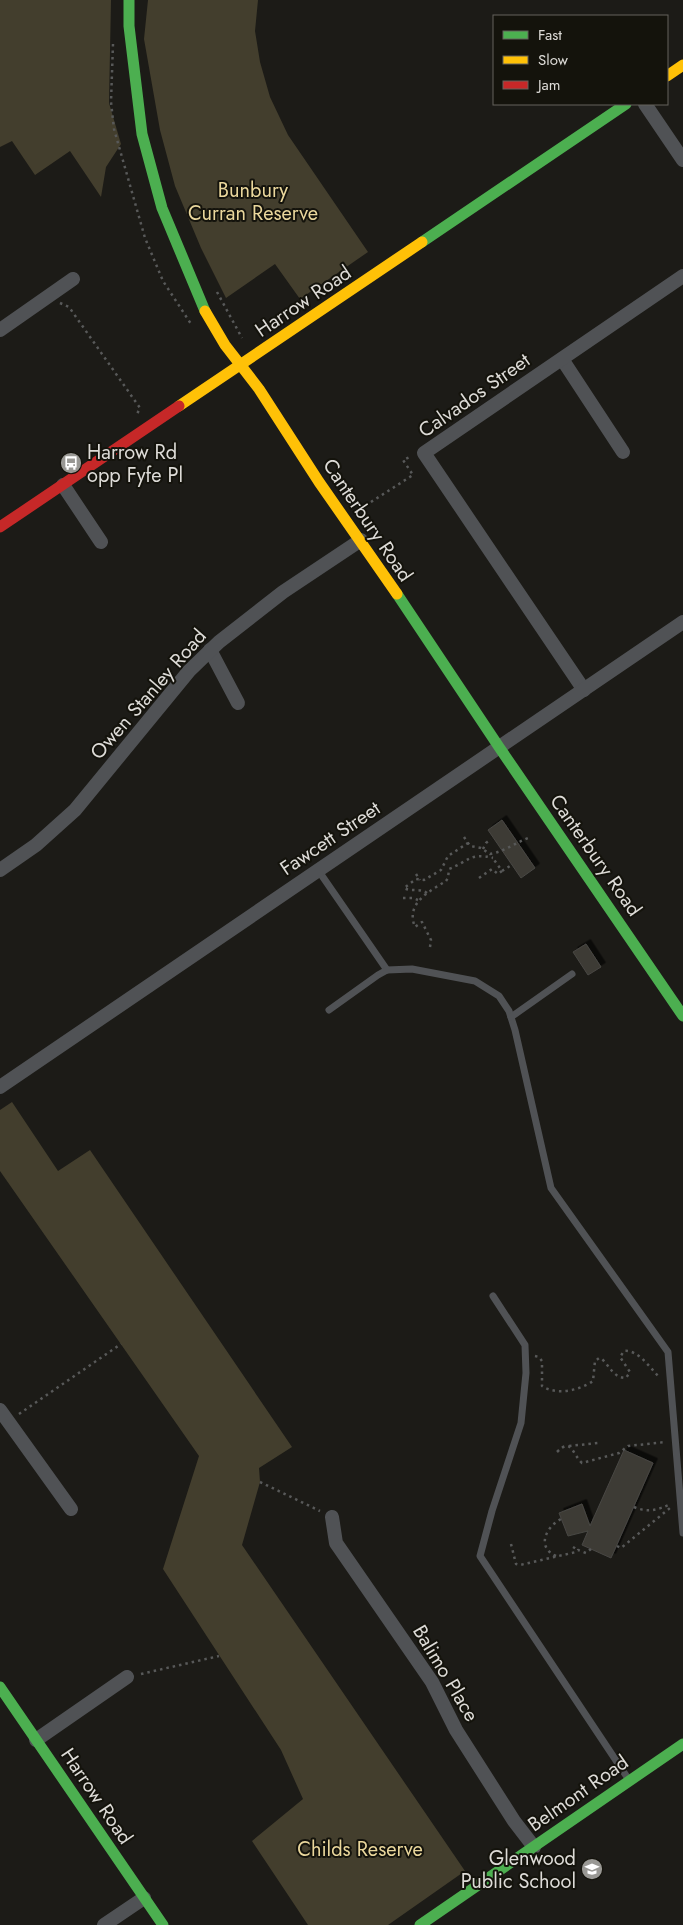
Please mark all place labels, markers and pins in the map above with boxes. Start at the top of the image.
place label: Harrow Rd opp Fyfe Pl [87,438,183,490]
bus stop icon: Harrow Rd opp Fyfe Pl [59,451,83,475]
place label: Glenwood Public School [461,1844,576,1896]
school or university icon: Glenwood Public School [580,1857,604,1881]

